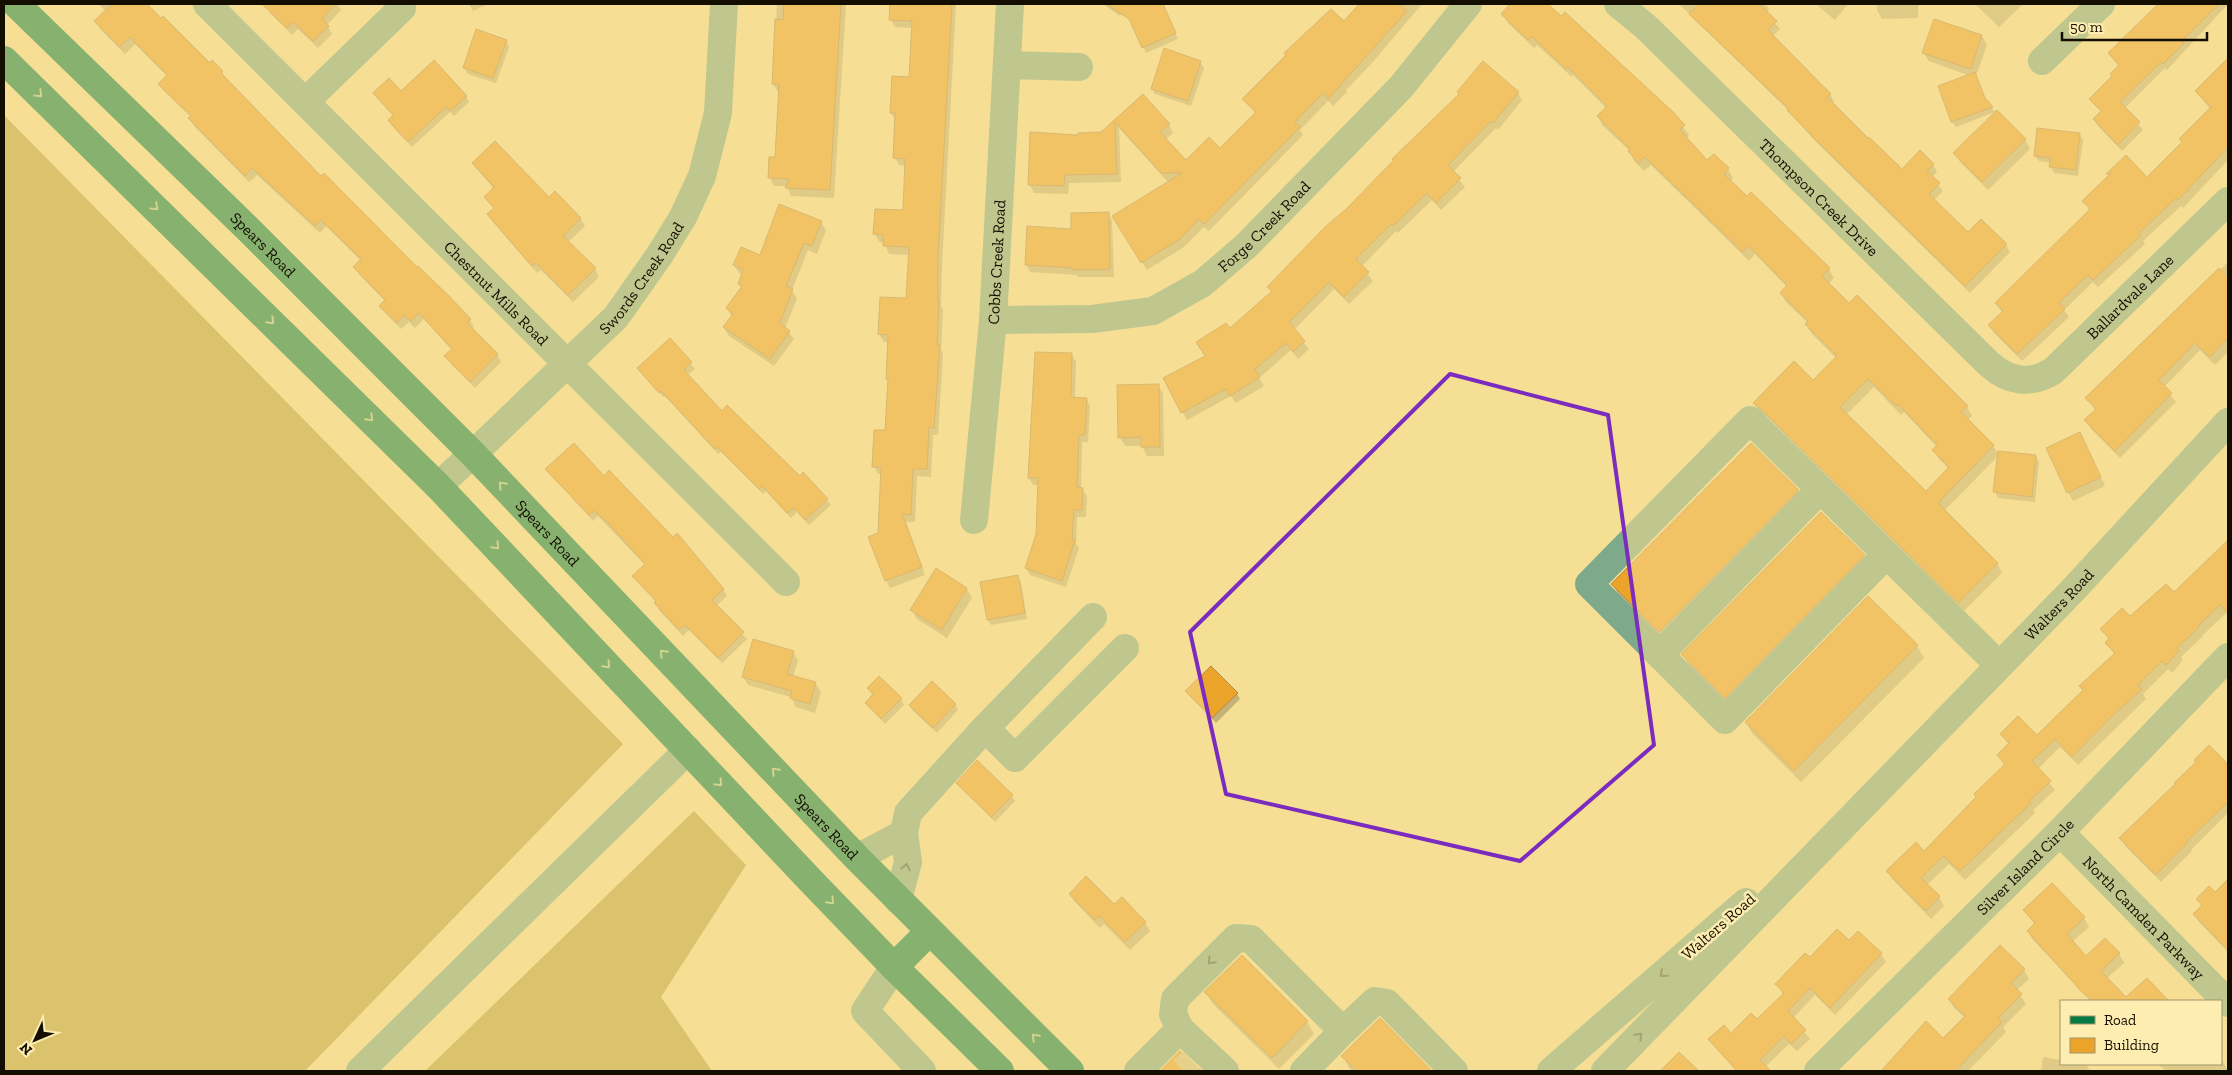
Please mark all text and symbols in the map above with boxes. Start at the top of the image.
scale bar [2062,10,2207,42]
text: 50 m [2070,18,2103,36]
one-way arrow [33,88,42,97]
street label: Thompson Creek Drive [1755,135,1882,260]
street label: Forge Creek Road [1214,177,1314,276]
street label: Cobbs Creek Road [984,199,1009,325]
one-way arrow [149,201,158,210]
street label: Spears Road [226,208,300,281]
street label: Swords Creek Road [595,218,688,338]
street label: Chestnut Mills Road [440,237,552,350]
street label: Ballardvale Lane [2083,250,2177,343]
one-way arrow [266,315,275,324]
one-way arrow [364,412,373,421]
one-way arrow [499,481,508,490]
street label: Spears Road [511,496,584,570]
one-way arrow [490,541,499,550]
street label: Walters Road [2021,565,2098,644]
one-way arrow [660,650,669,659]
one-way arrow [601,659,610,668]
one-way arrow [772,767,781,776]
one-way arrow [713,777,722,786]
street label: Spears Road [791,789,863,864]
street label: Silver Island Circle [1973,815,2078,919]
street label: North Camden Parkway [2079,852,2209,984]
one-way arrow [901,862,911,871]
street label: Walters Road [1678,889,1759,964]
one-way arrow [825,895,834,904]
one-way arrow [1208,956,1217,965]
one-way arrow [1659,969,1668,978]
legend [2060,1000,2222,1065]
text: Road [2104,1011,2137,1029]
north arrow [10,1015,60,1065]
one-way arrow [1633,1033,1642,1042]
one-way arrow [1032,1034,1041,1043]
text: Building [2104,1036,2159,1054]
text: N [16,1039,36,1058]

